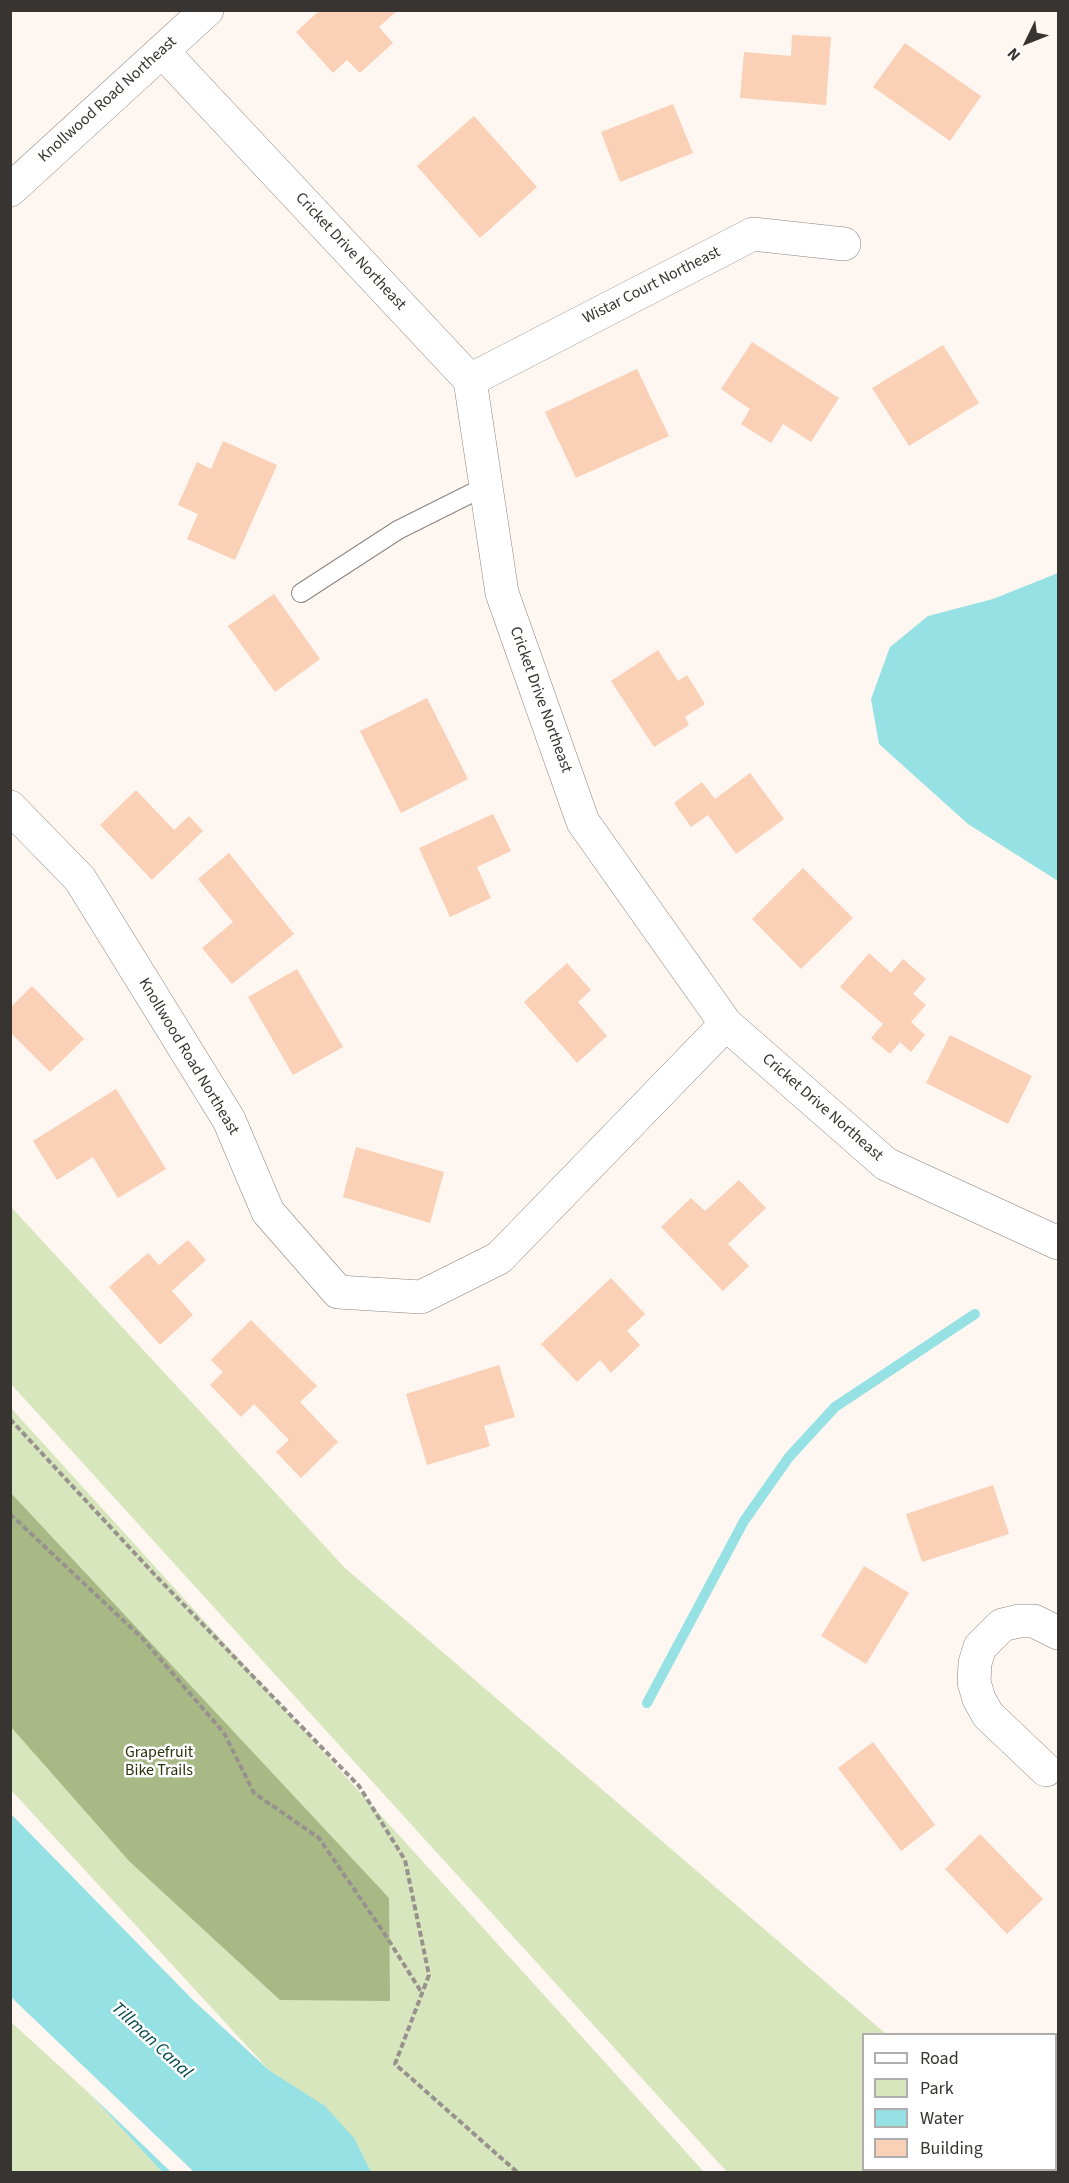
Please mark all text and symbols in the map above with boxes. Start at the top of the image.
north arrow [997,12,1057,72]
street label: Knollwood Road Northeast [35,33,181,167]
text: N [1002,43,1026,66]
street label: Cricket Drive Northeast [290,189,410,315]
street label: Wistar Court Northeast [580,243,724,329]
street label: Cricket Drive Northeast [505,624,575,776]
street label: Knollwood Road Northeast [134,975,242,1139]
street label: Cricket Drive Northeast [758,1050,886,1166]
park label: Grapefruit Bike Trails [125,1743,193,1781]
water label: Tillman Canal [106,1998,196,2084]
legend [862,2033,1057,2171]
text: Road [920,2046,959,2071]
text: Park [920,2076,954,2101]
text: Water [920,2106,964,2131]
text: Building [920,2136,983,2161]

